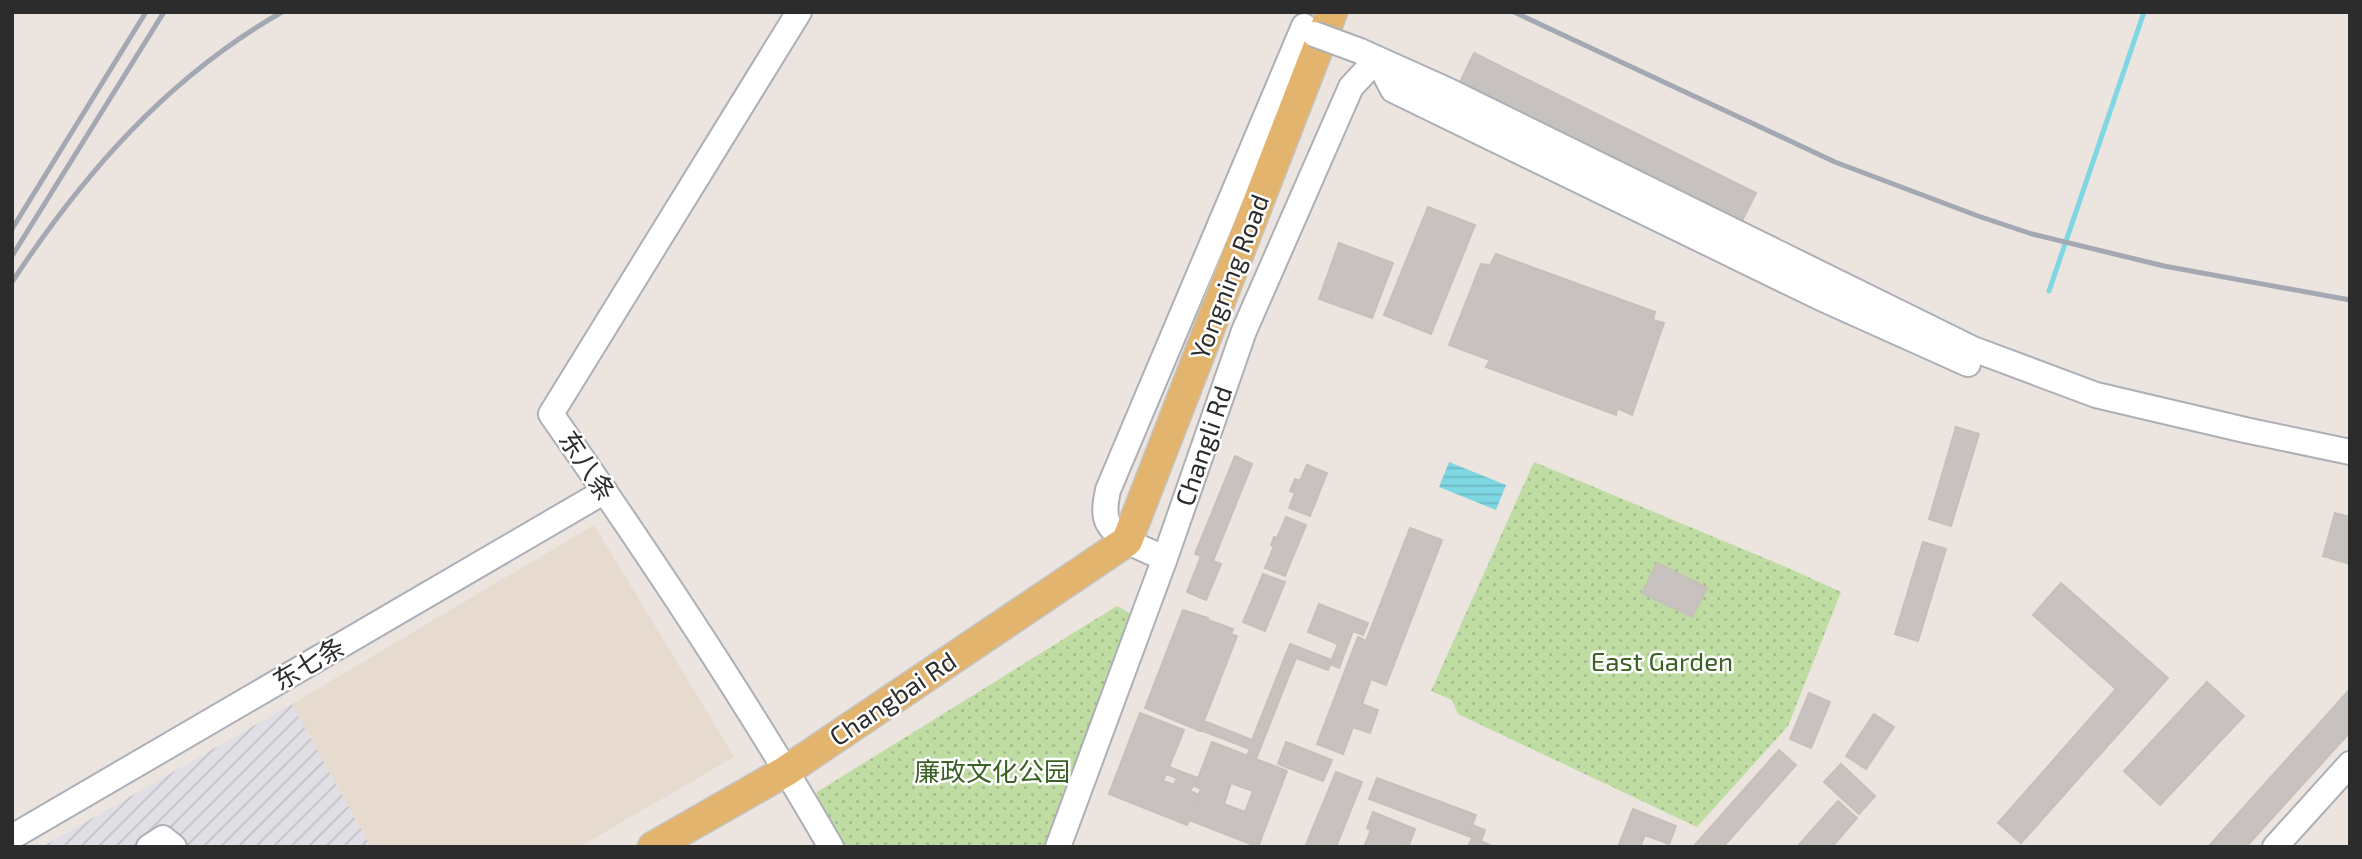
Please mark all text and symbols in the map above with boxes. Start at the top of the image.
street label: Yongning Road [1183,190,1274,363]
street label: Changli Rd [1168,381,1238,510]
street label: 东八条 [554,424,623,506]
street label: 东七条 [267,630,350,696]
street label: Changbai Rd [823,644,961,751]
park label: East Garden [1591,645,1733,676]
park label: 廉政文化公园 [914,755,1070,786]

